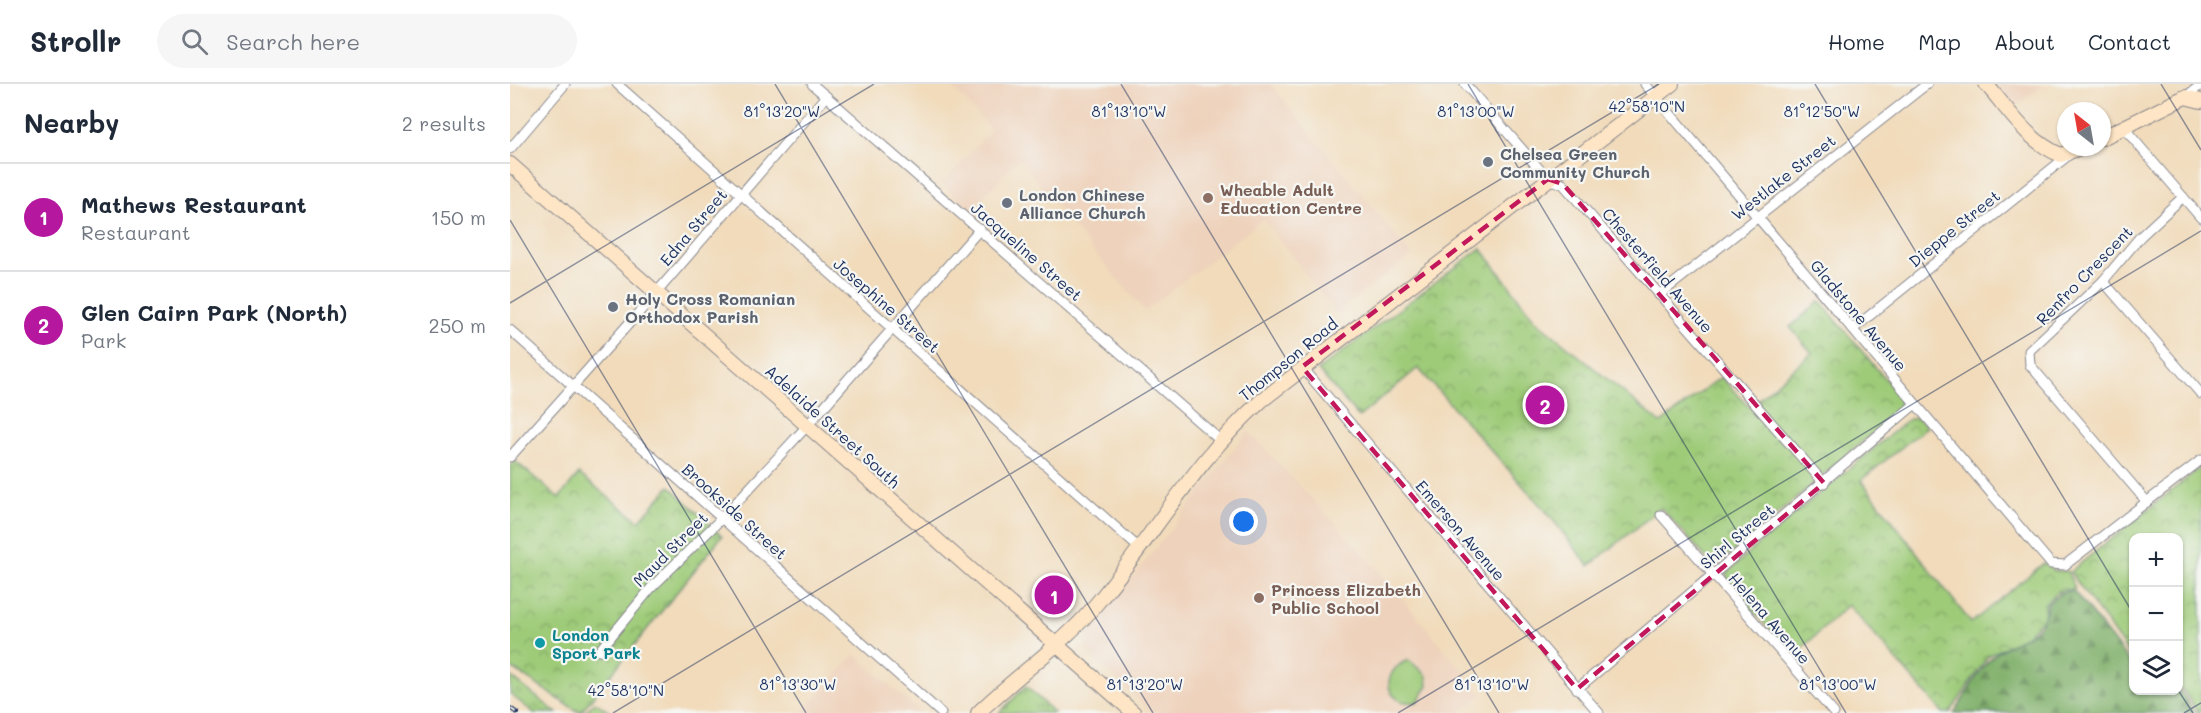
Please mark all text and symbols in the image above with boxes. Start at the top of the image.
search box [157,14,577,68]
text: Strollr [30,23,121,59]
icon: search [178,25,211,58]
text: Search here [226,27,360,56]
text: Home [1828,28,1885,55]
text: Map [1918,28,1961,55]
text: About [1994,28,2055,55]
text: Contact [2088,28,2171,55]
text: 42°58'10"N [1609,96,1685,116]
text: 81°13'20"W [744,101,820,121]
text: 81°13'10"W [1092,101,1166,121]
text: 81°13'00"W [1437,101,1515,121]
text: 81°12'50"W [1784,101,1860,121]
north arrow [2057,102,2111,156]
text: Nearby [24,106,119,140]
text: 2 results [402,110,486,136]
street label: Westlake Street [1726,130,1840,224]
place label: Chelsea Green Community Church [1500,143,1650,182]
marker: Chelsea Green Community Church [1481,155,1495,169]
place label: Wheable Adult Education Centre [1220,179,1362,218]
street label: Edna Street [655,184,731,270]
place label: London Chinese Alliance Church [1019,184,1146,223]
street label: Dieppe Street [1904,185,2004,271]
text: Mathews Restaurant [81,190,307,219]
marker: Wheable Adult Education Centre [1201,191,1215,205]
marker: London Chinese Alliance Church [1000,196,1014,210]
street label: Jacqueline Street [967,197,1087,305]
street label: Chesterfield Avenue [1598,203,1718,337]
text: 1 [39,204,48,230]
text: 150 m [431,204,486,230]
text: Restaurant [81,219,191,245]
street label: Renfro Crescent [2031,221,2137,329]
street label: Josephine Street [829,253,945,357]
street label: Gladstone Avenue [1806,255,1912,375]
place label: Holy Cross Romanian Orthodox Parish [625,288,795,327]
text: Glen Cairn Park (North) [81,298,347,327]
marker: Holy Cross Romanian Orthodox Parish [606,300,620,314]
text: 2 [38,312,49,338]
text: 250 m [429,312,486,338]
street label: Thompson Road [1234,313,1342,405]
text: Park [81,327,126,353]
street label: Adelaide Street South [761,360,905,492]
pin: 2 [1526,382,1564,428]
street label: Brookside Street [678,458,792,564]
street label: Emerson Avenue [1412,475,1510,585]
street label: Shirl Street [1695,499,1779,573]
street label: Maud Street [628,507,712,591]
your location [1229,507,1258,536]
map controls [2129,533,2183,695]
button: + [2129,533,2183,587]
street label: Helena Avenue [1725,568,1815,668]
pin: 1 [1034,572,1074,618]
place label: Princess Elizabeth Public School [1271,579,1421,618]
button: − [2129,587,2183,641]
marker: Princess Elizabeth Public School [1252,591,1266,605]
place label: London Sport Park [552,624,641,663]
marker: London Sport Park [533,636,547,650]
button: layers [2129,641,2183,695]
text: 81°13'30"W [760,674,836,694]
text: 81°13'20"W [1107,674,1183,694]
text: 81°13'10"W [1455,674,1529,694]
text: 81°13'00"W [1799,674,1877,694]
text: 42°58'10"N [588,680,664,700]

